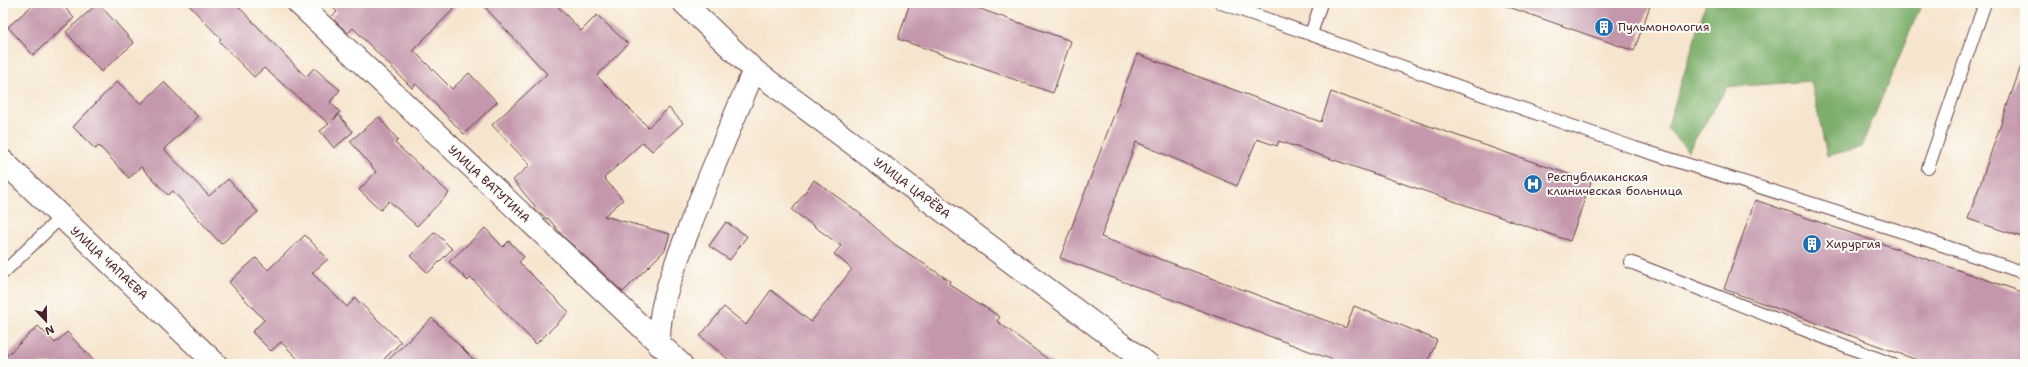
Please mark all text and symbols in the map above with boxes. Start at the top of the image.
building icon: Пульмонология [1593,16,1615,38]
place label: Пульмонология [1618,19,1710,35]
street label: УЛИЦА ВАТУТИНА [444,142,534,226]
street label: УЛИЦА ЦАРЁВА [870,154,954,222]
place label: Республиканская клиническая больница [1547,169,1683,199]
hospital icon: Республиканская клиническая больница [1522,173,1544,195]
street label: УЛИЦА ЧАПАЕВА [67,223,151,303]
building icon: Хирургия [1801,233,1823,255]
place label: Хирургия [1826,236,1881,252]
north arrow [26,301,66,341]
text: N [42,321,56,339]

